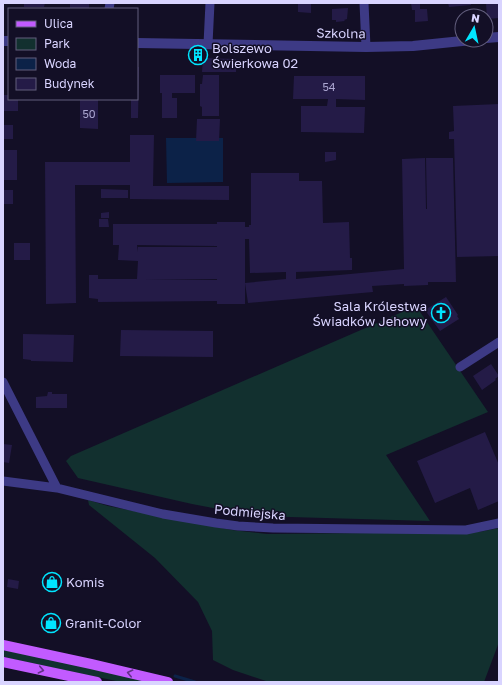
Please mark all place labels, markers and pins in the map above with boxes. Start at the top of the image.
place label: Bolszewo Świerkowa 02 [212,40,298,71]
building icon: Bolszewo Świerkowa 02 [187,44,209,66]
place label: Sala Królestwa Świadków Jehowy [312,298,428,329]
church icon: Sala Królestwa Świadków Jehowy [430,302,452,324]
shop icon: Komis [41,571,63,593]
place label: Komis [66,574,104,590]
shop icon: Granit-Color [40,612,62,634]
place label: Granit-Color [65,615,141,631]

